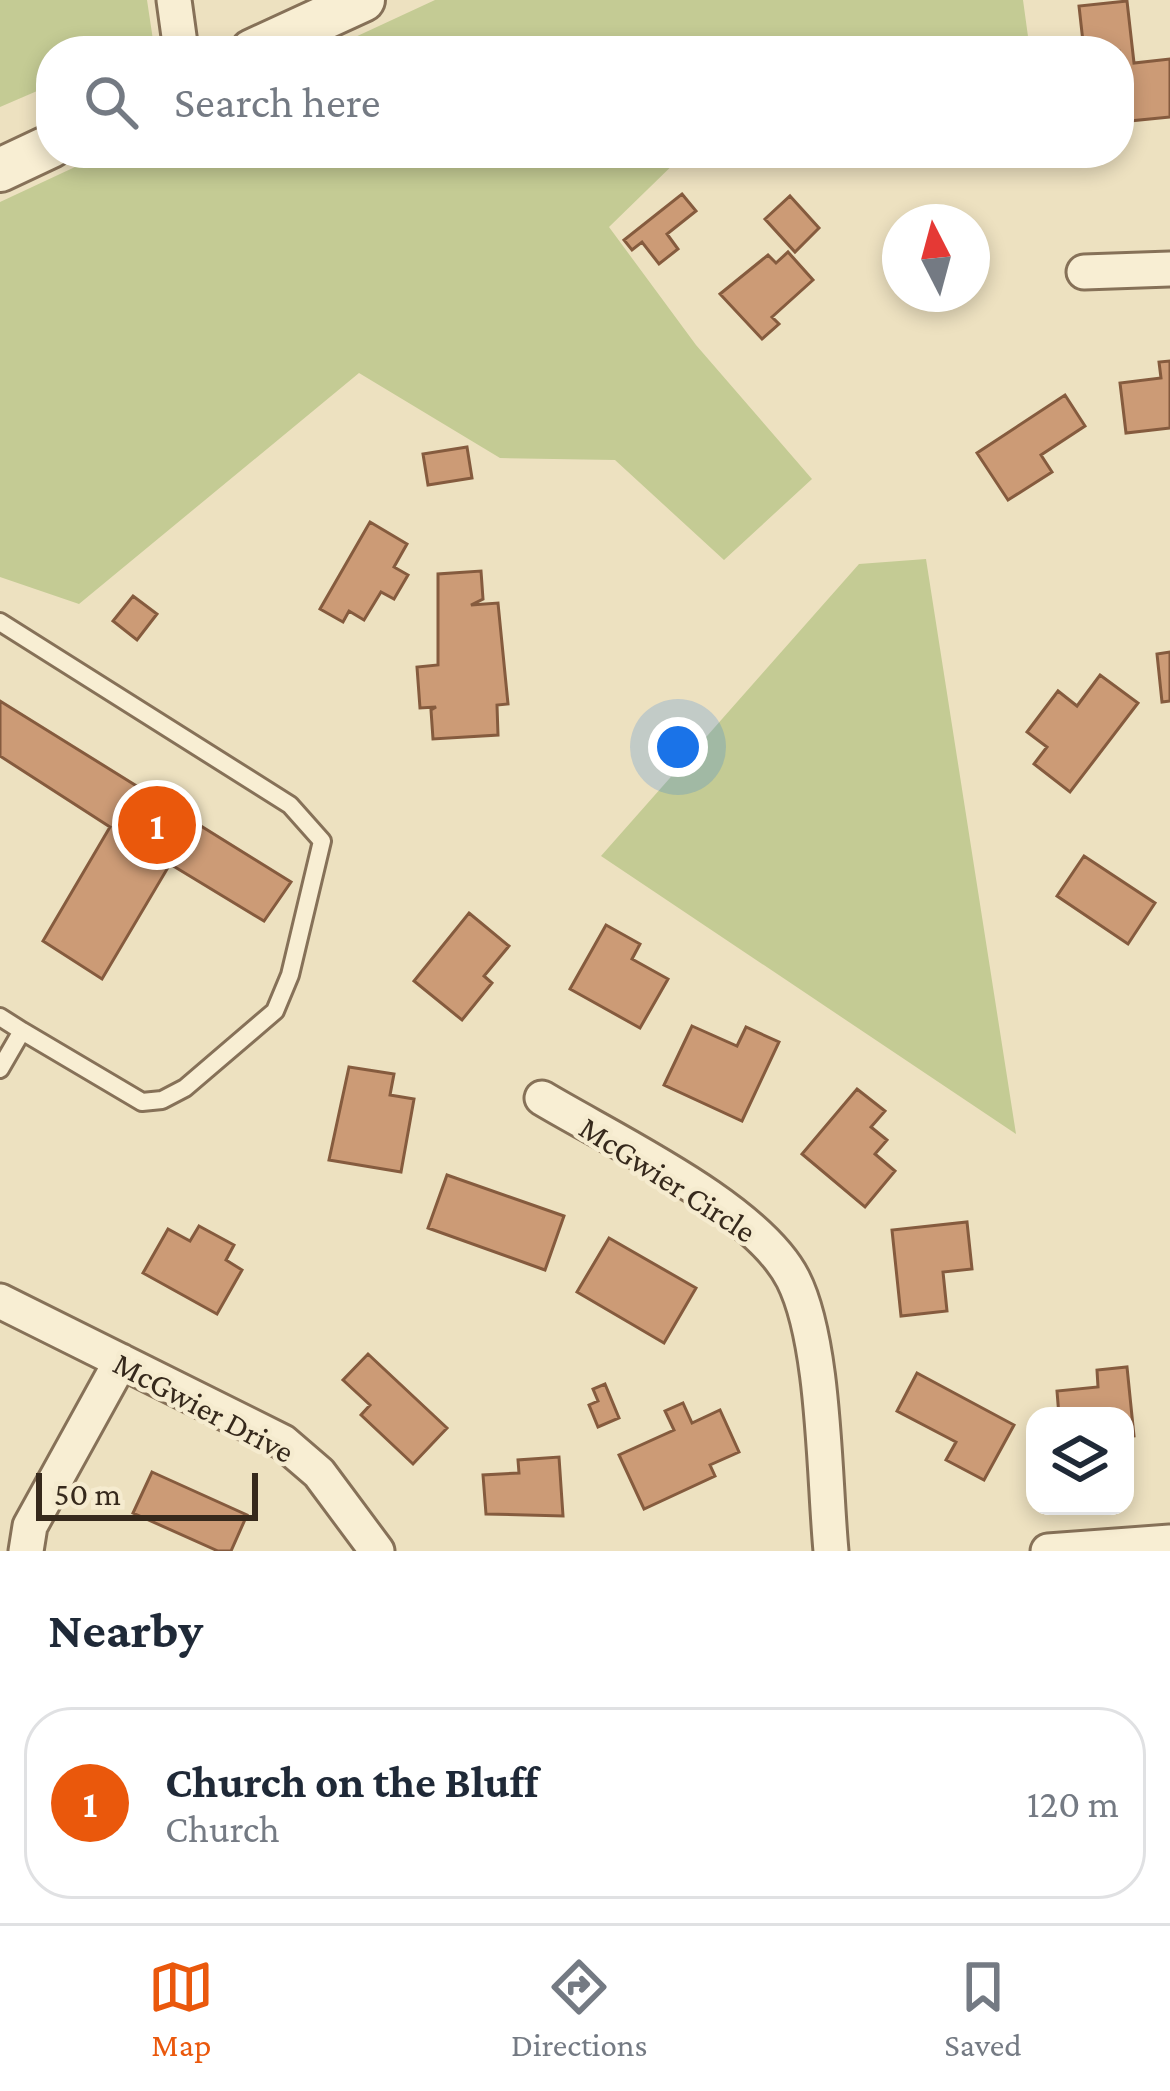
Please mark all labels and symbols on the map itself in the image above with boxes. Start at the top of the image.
north arrow [882,204,990,312]
your location [648,717,708,777]
pin: 1 [118,780,196,870]
street label: McGwier Circle [573,1108,763,1250]
street label: McGwier Drive [108,1344,300,1470]
scale bar [36,1467,258,1520]

